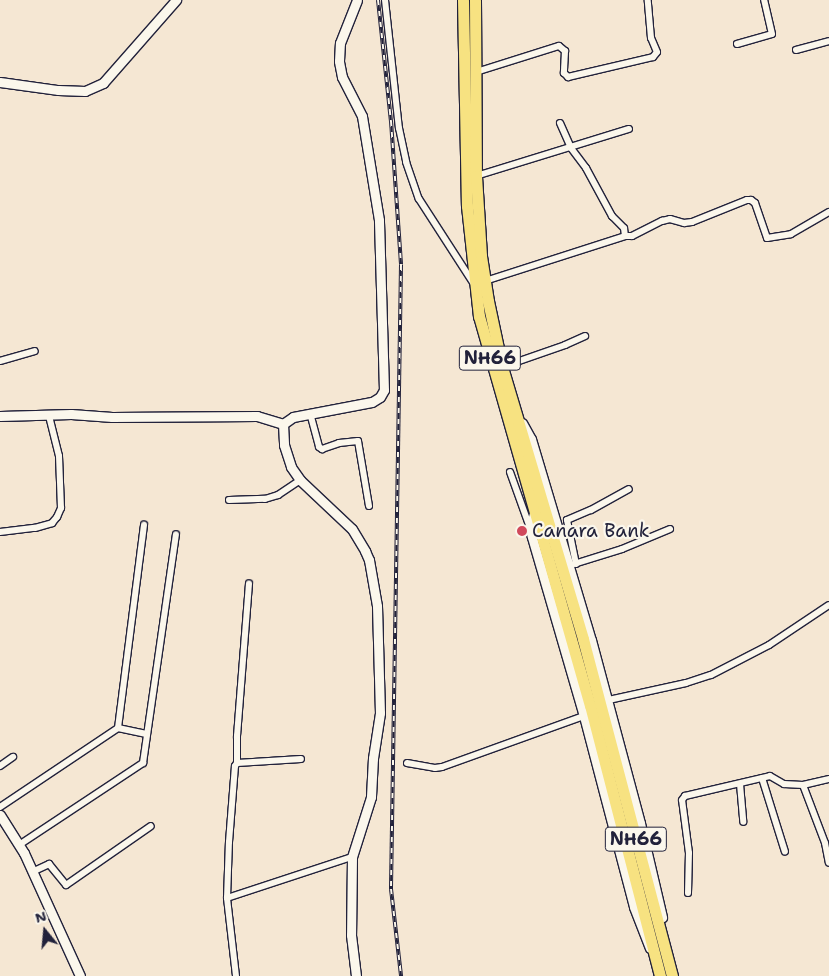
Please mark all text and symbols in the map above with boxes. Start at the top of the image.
road number: NH66 [459,342,521,373]
place label: Canara Bank [532,520,650,542]
marker: Canara Bank [516,525,528,537]
road number: NH66 [605,824,667,854]
north arrow [20,906,70,956]
text: N [33,906,49,927]

